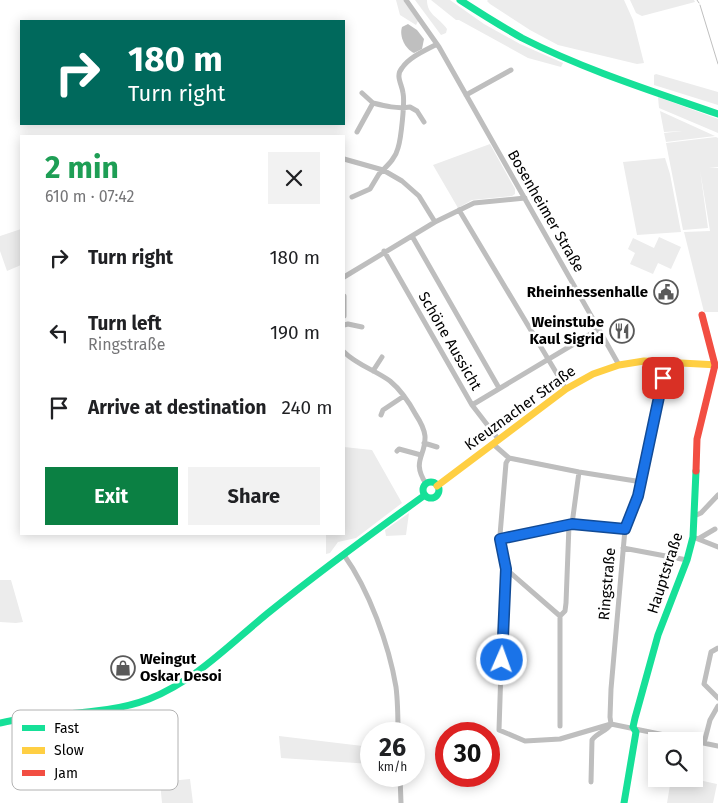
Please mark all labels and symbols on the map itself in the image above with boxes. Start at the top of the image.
street label: Bosenheimer Straße [504,147,588,275]
public building icon: Rheinhessenhalle [653,279,679,305]
place label: Rheinhessenhalle [527,283,648,301]
street label: Schöne Aussicht [415,289,486,394]
place label: Weinstube Kaul Sigrid [530,313,604,348]
restaurant icon: Weinstube Kaul Sigrid [609,318,635,344]
pin [642,357,684,399]
street label: Kreuznacher Straße [461,362,579,454]
street label: Hauptstraße [643,530,687,616]
street label: Ringstraße [595,547,619,621]
position arrow [475,633,527,685]
place label: Weingut Oskar Desoi [140,650,222,685]
shop icon: Weingut Oskar Desoi [110,655,136,681]
legend [12,710,178,790]
text: Fast [54,720,80,737]
speed limit sign: 30 [435,722,500,787]
text: Slow [54,742,84,759]
text: Jam [54,765,78,782]

